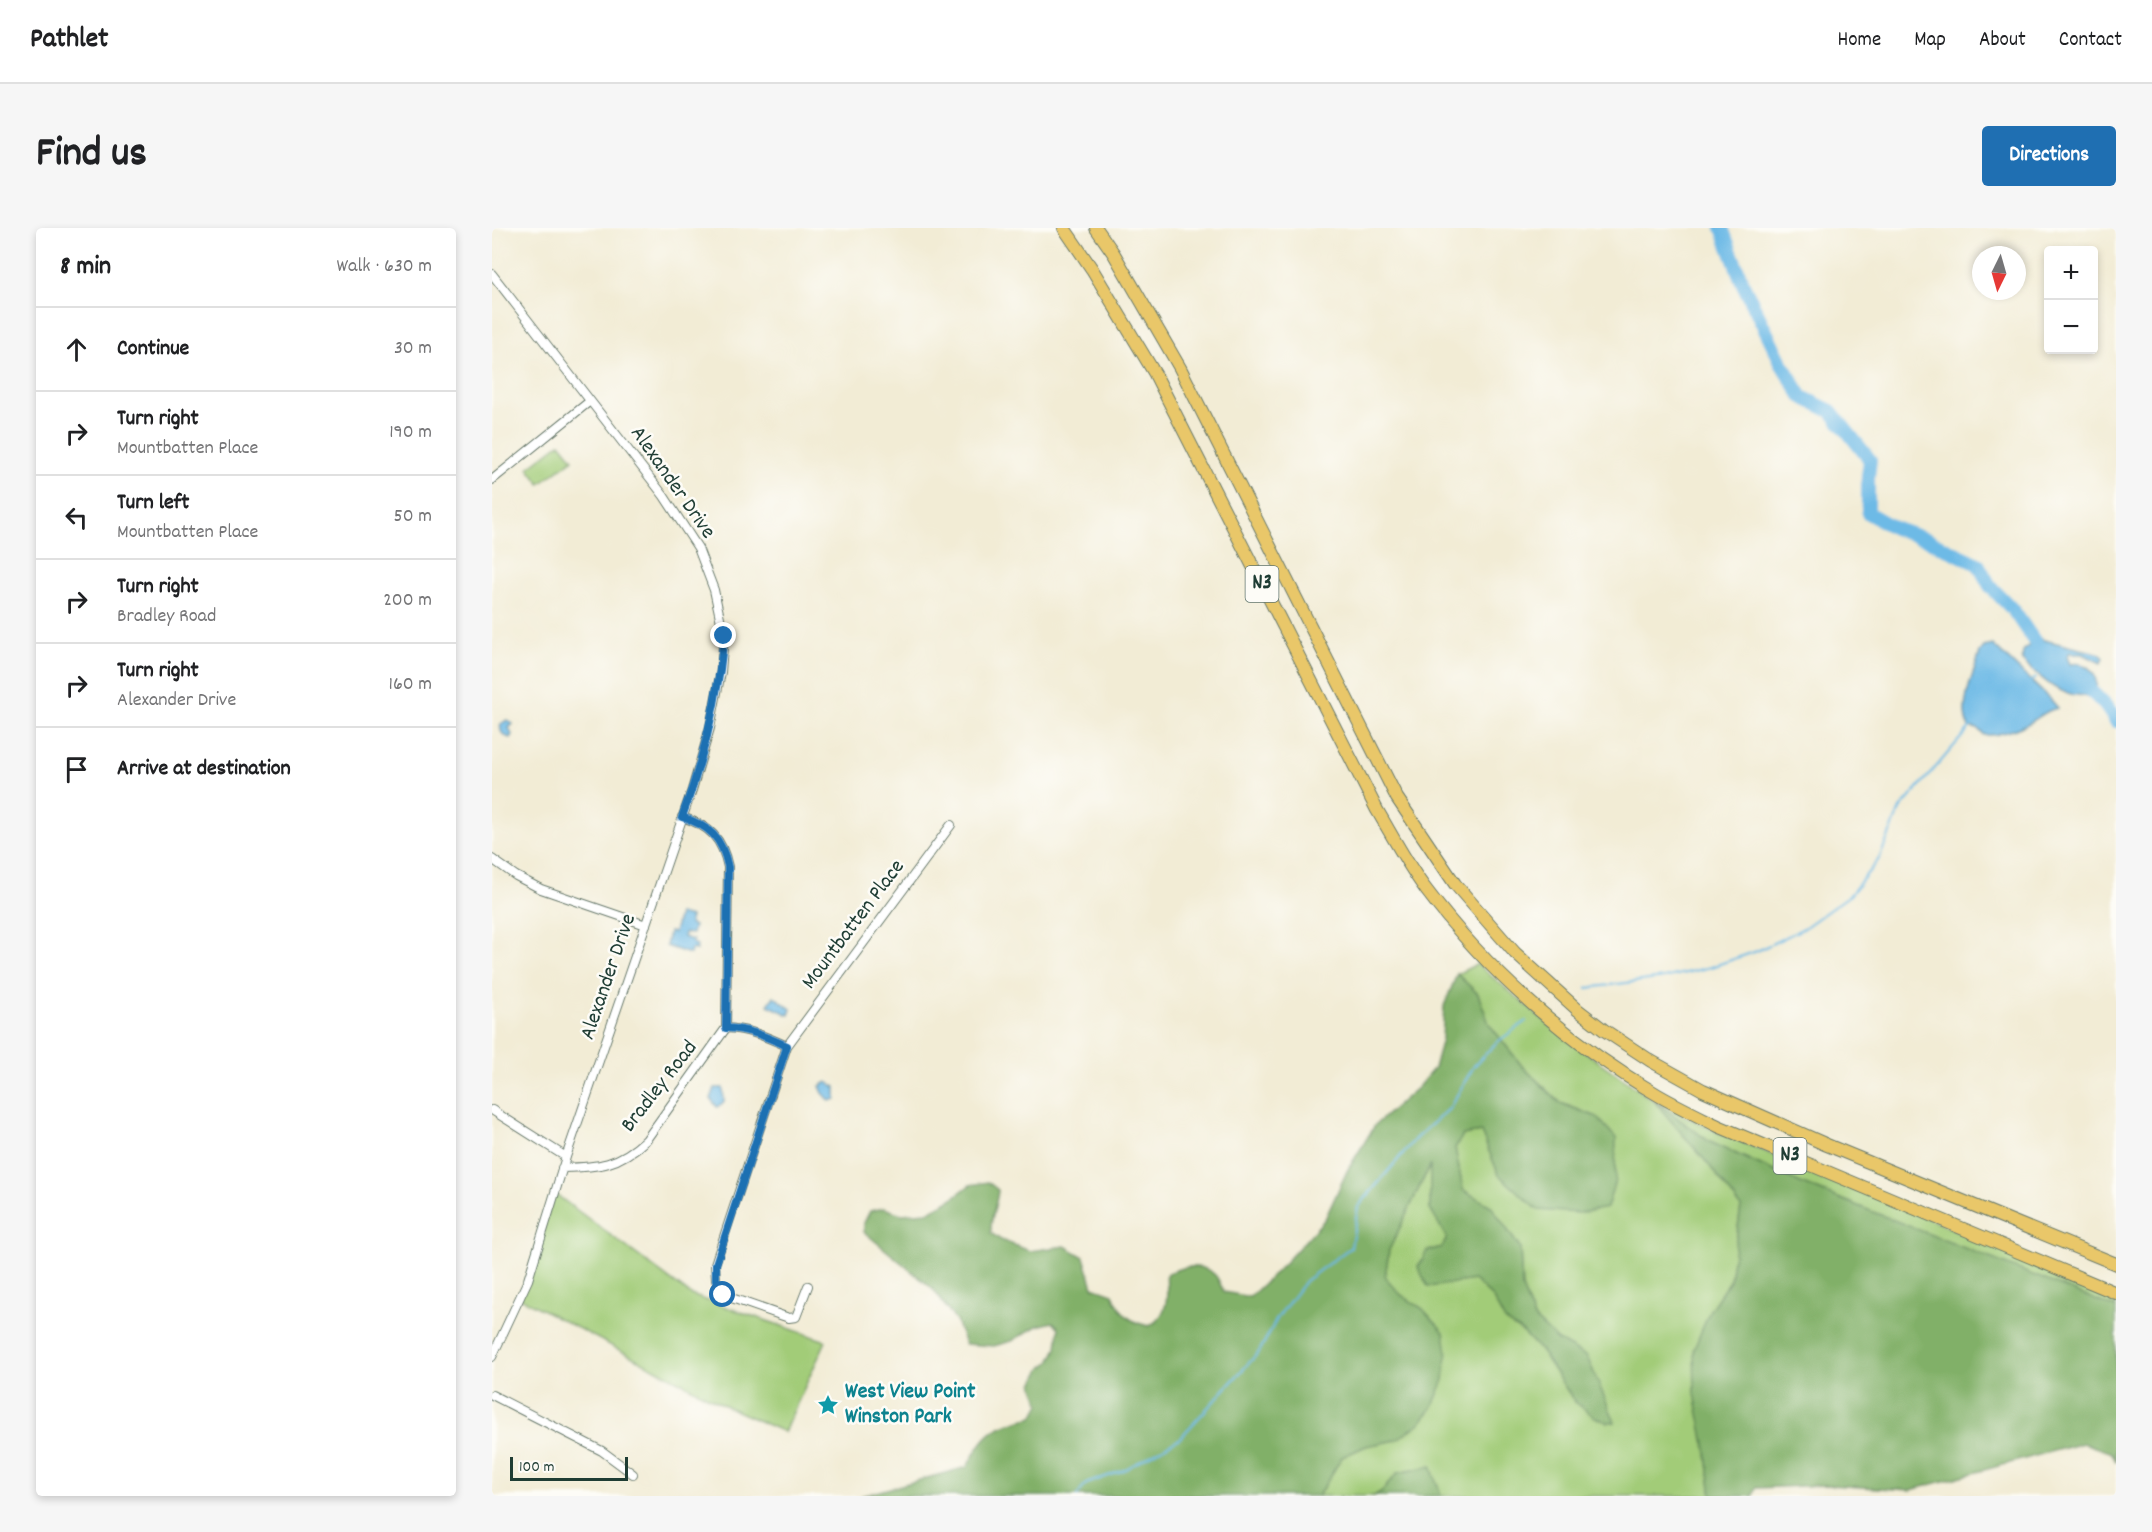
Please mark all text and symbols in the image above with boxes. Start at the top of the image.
text: Pathlet [30,21,108,61]
text: Home [1837,26,1881,56]
text: Map [1914,26,1946,56]
text: About [1979,26,2026,56]
text: Contact [2059,26,2122,56]
text: Find us [36,126,147,186]
button: Directions [1982,126,2116,186]
north arrow [1972,246,2026,300]
map controls [2044,246,2098,354]
button: + [2044,246,2098,300]
text: 8 min [60,249,111,286]
text: Walk · 630 m [337,253,432,281]
button: − [2044,300,2098,354]
icon: ahead [60,333,93,366]
text: Continue [117,334,189,365]
text: 30 m [394,335,432,363]
text: Turn right [117,404,199,435]
icon: right [60,417,93,450]
text: 190 m [389,419,432,447]
street label: Alexander Drive [622,420,722,546]
text: Mountbatten Place [117,435,258,463]
text: Turn left [117,488,189,519]
icon: left [60,501,93,534]
text: 50 m [394,503,432,531]
text: Mountbatten Place [117,519,258,547]
road number: N3 [1246,566,1278,602]
text: Turn right [117,572,199,603]
icon: right [60,585,93,618]
text: 200 m [383,587,432,615]
text: Bradley Road [117,603,216,631]
route end [710,622,736,648]
text: Turn right [117,656,199,687]
icon: right [60,669,93,702]
text: 160 m [389,671,432,699]
text: Alexander Drive [117,687,236,715]
icon: arrive [60,753,93,786]
text: Arrive at destination [117,754,291,785]
street label: Mountbatten Place [795,854,913,996]
street label: Alexander Drive [573,910,645,1044]
street label: Bradley Road [614,1034,706,1140]
road number: N3 [1774,1138,1806,1174]
route start [709,1281,735,1307]
place label: West View Point Winston Park [845,1377,976,1433]
place icon: West View Point Winston Park [816,1393,840,1417]
scale bar [510,1454,628,1482]
text: 100 m [519,1456,555,1479]

